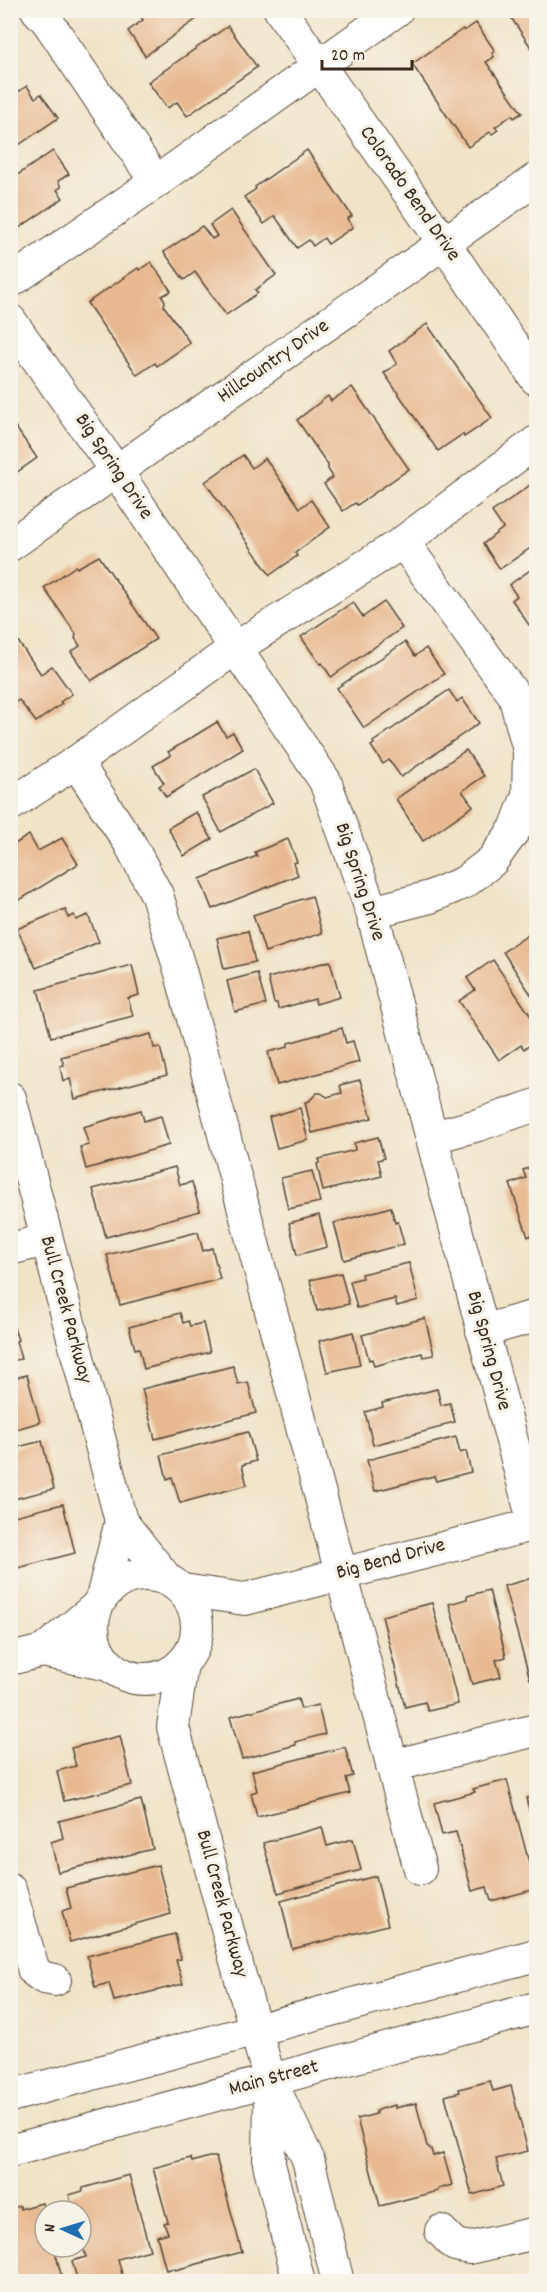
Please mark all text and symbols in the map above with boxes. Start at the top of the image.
scale bar [322,33,412,71]
text: 20 m [331,44,365,69]
street label: Colorado Bend Drive [351,120,467,268]
street label: Hillcountry Drive [212,312,336,412]
street label: Big Spring Drive [66,408,160,526]
street label: Big Spring Drive [326,819,392,945]
street label: Bull Creek Parkway [31,1233,99,1388]
street label: Big Spring Drive [458,1288,518,1414]
street label: Big Bend Drive [333,1531,449,1589]
street label: Bull Creek Parkway [187,1827,255,1982]
street label: Main Street [226,2053,322,2105]
north arrow [33,2199,93,2259]
text: N [39,2223,62,2233]

